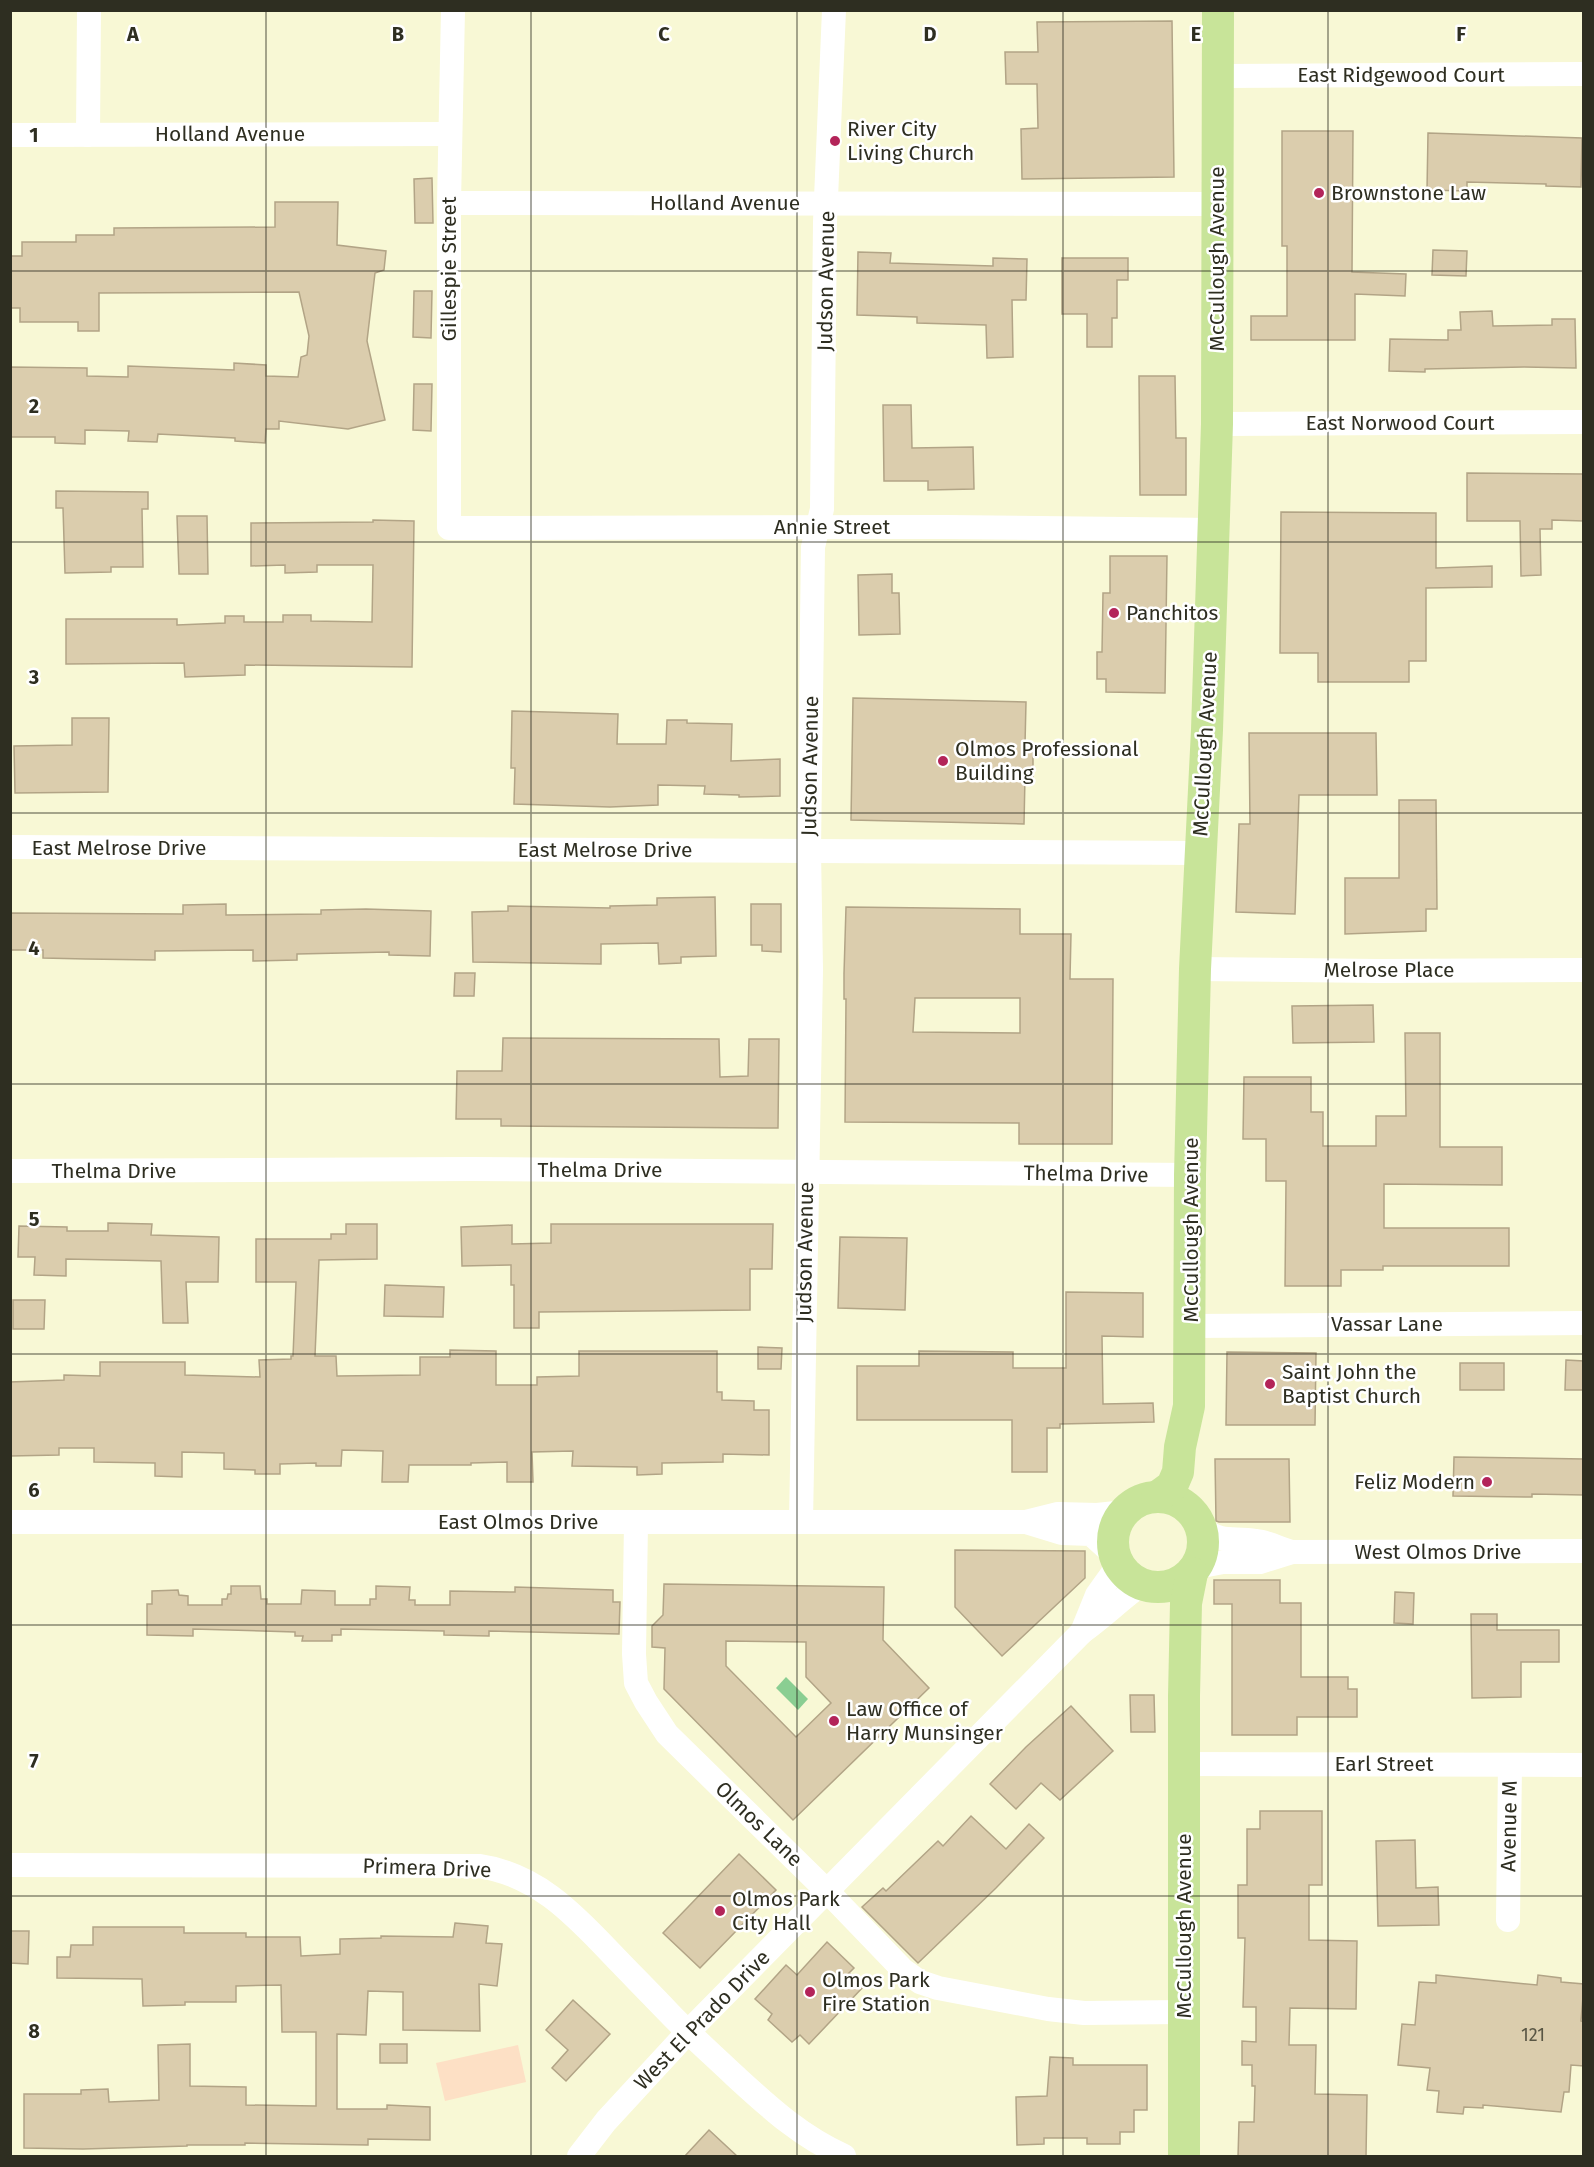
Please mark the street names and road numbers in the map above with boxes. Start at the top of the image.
street label: East Ridgewood Court [1297,62,1505,88]
street label: Holland Avenue [155,121,305,147]
street label: McCullough Avenue [1204,166,1230,352]
street label: Holland Avenue [650,190,800,216]
street label: Gillespie Street [436,196,462,342]
street label: Judson Avenue [812,210,840,352]
street label: East Norwood Court [1305,410,1495,436]
street label: Annie Street [774,514,891,540]
street label: McCullough Avenue [1187,651,1223,837]
street label: Judson Avenue [796,695,824,837]
street label: East Melrose Drive [32,835,206,861]
street label: East Melrose Drive [518,837,692,863]
street label: Melrose Place [1323,957,1455,983]
street label: McCullough Avenue [1178,1137,1204,1323]
street label: Thelma Drive [538,1157,663,1183]
street label: Thelma Drive [52,1158,177,1184]
street label: Thelma Drive [1023,1160,1149,1188]
street label: Judson Avenue [791,1181,819,1323]
street label: Vassar Lane [1331,1311,1443,1337]
street label: East Olmos Drive [438,1509,598,1535]
street label: West Olmos Drive [1354,1539,1522,1565]
street label: Earl Street [1334,1751,1434,1777]
street label: Olmos Lane [710,1776,808,1872]
street label: Avenue M [1495,1780,1523,1872]
street label: McCullough Avenue [1171,1833,1197,2019]
street label: Primera Drive [362,1853,492,1883]
street label: West El Prado Drive [629,1945,775,2095]

